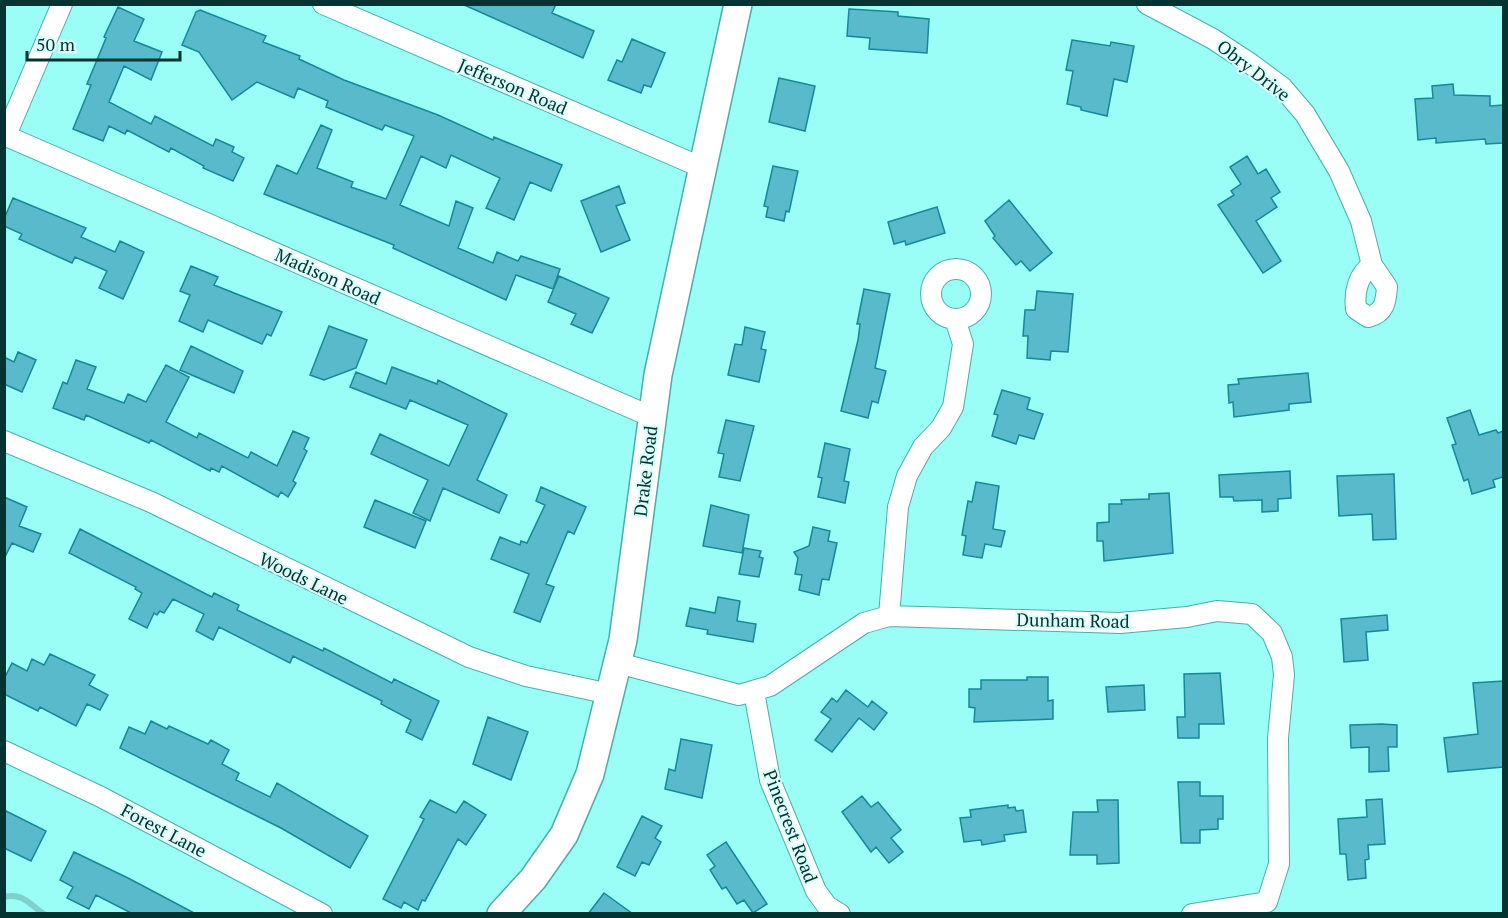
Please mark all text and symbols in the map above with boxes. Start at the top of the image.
scale bar [27,24,180,62]
text: 50 m [36,32,76,56]
street label: Obry Drive [1212,34,1296,106]
street label: Jefferson Road [455,52,571,120]
street label: Madison Road [271,242,385,310]
street label: Drake Road [628,424,662,518]
street label: Woods Lane [255,546,353,610]
street label: Dunham Road [1016,607,1130,633]
street label: Pinecrest Road [758,766,824,886]
street label: Forest Lane [117,798,211,862]

